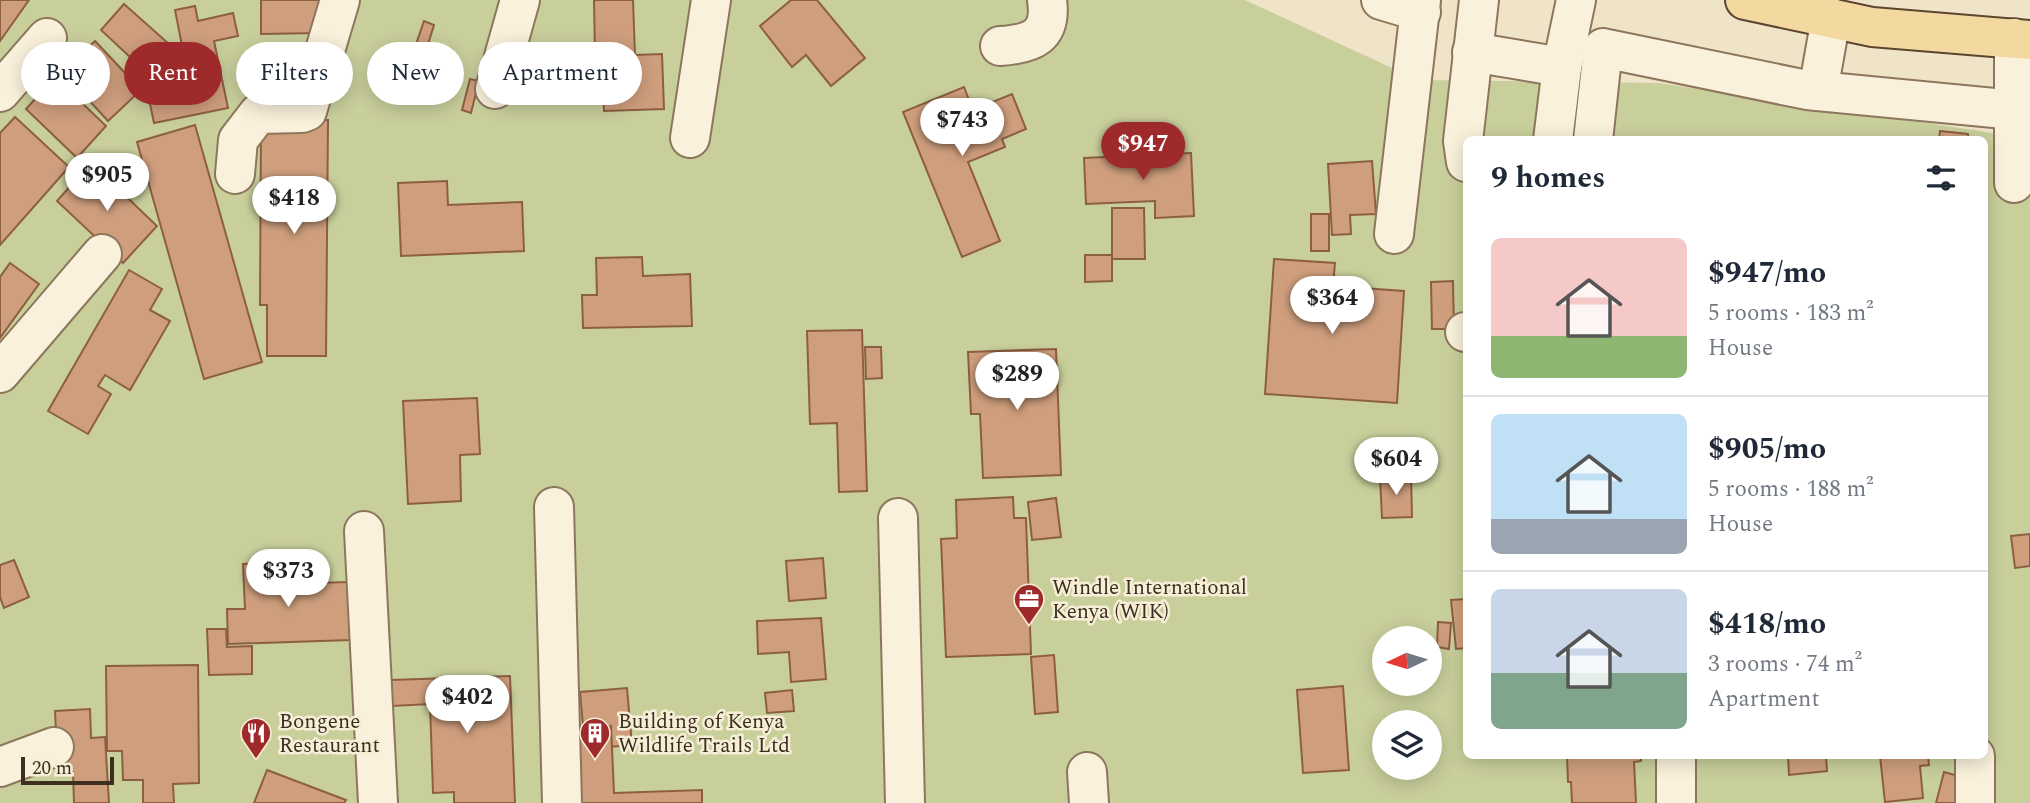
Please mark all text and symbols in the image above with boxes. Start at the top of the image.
chip: Buy [21,42,110,105]
chip: Rent [124,42,222,105]
chip: Filters [236,42,353,105]
chip: New [367,42,464,105]
chip: Apartment [478,42,642,105]
pin: $743 [921,99,1003,158]
text: $743 [936,103,988,138]
pin: $947 [1102,122,1184,182]
text: $947 [1117,127,1169,162]
pin: $905 [66,154,148,213]
text: 9 homes [1491,155,1605,201]
text: $905 [81,158,133,193]
icon: filters [1922,159,1960,197]
pin: $418 [253,176,335,236]
text: $418 [268,181,320,216]
text: $947/mo [1708,250,1826,296]
icon: home [1547,266,1631,350]
pin: $364 [1291,276,1373,336]
text: $364 [1306,281,1358,316]
text: 5 rooms · 183 m² [1708,296,1874,331]
text: House [1708,331,1773,366]
pin: $289 [976,352,1058,412]
text: $289 [991,357,1043,392]
text: $905/mo [1708,426,1826,472]
pin: $604 [1355,438,1437,497]
text: $604 [1370,442,1422,477]
icon: home [1547,442,1631,526]
text: 5 rooms · 188 m² [1708,472,1874,507]
text: House [1708,507,1773,542]
pin: $373 [247,550,329,609]
text: $373 [262,554,314,589]
place label: Windle International Kenya (WIK) [1052,572,1247,628]
office icon: Windle International Kenya (WIK) [1012,582,1046,626]
text: $418/mo [1708,601,1826,647]
icon: home [1547,617,1631,701]
north arrow [1372,626,1442,696]
map controls [1372,626,1442,780]
text: 3 rooms · 74 m² [1708,647,1862,682]
pin: $402 [426,676,508,735]
text: $402 [441,680,493,715]
text: Apartment [1708,682,1820,717]
place label: Bongene Restaurant [279,706,380,762]
place label: Building of Kenya Wildlife Trails Ltd [618,706,790,762]
button: layers [1372,710,1442,780]
restaurant icon: Bongene Restaurant [239,716,273,760]
building icon: Building of Kenya Wildlife Trails Ltd [578,716,612,760]
scale bar [21,754,114,786]
text: 20 m [32,754,72,783]

